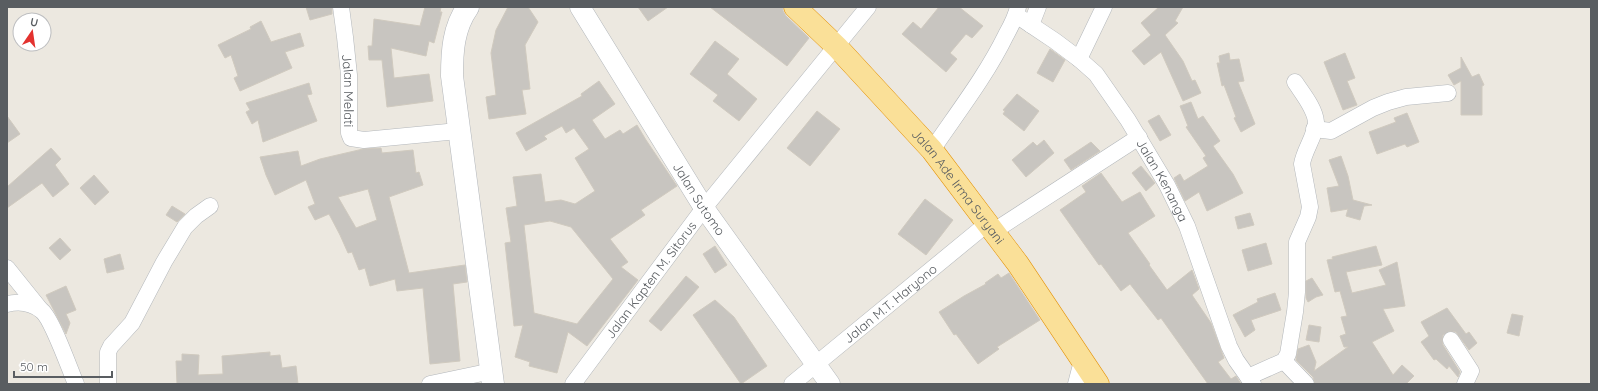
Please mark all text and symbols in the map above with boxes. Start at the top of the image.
north arrow [12,12,52,52]
text: U [29,15,40,30]
street label: Jalan Melati [339,53,357,127]
street label: Jalan Ade Irma Suryani [909,126,1008,247]
street label: Jalan Kenanga [1133,136,1192,224]
street label: Jalan Sutomo [670,159,729,239]
street label: Jalan Kapten M. Sitorus [602,218,699,342]
street label: Jalan M.T. Haryono [840,260,940,346]
scale bar [14,353,112,379]
text: 50 m [20,359,48,374]

